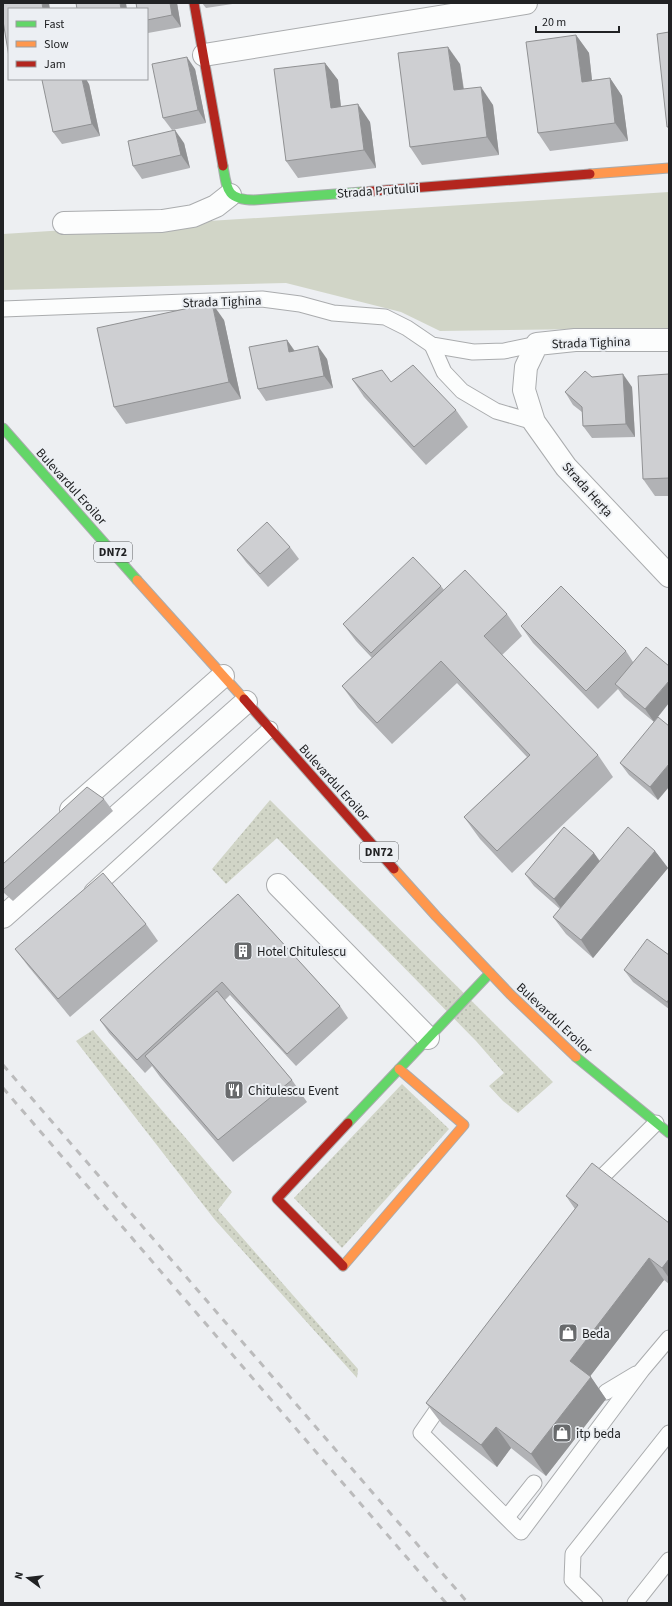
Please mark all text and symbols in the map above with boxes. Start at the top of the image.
legend [8,8,148,80]
scale bar [536,8,619,34]
text: 20 m [542,14,566,31]
text: Fast [44,16,64,33]
text: Slow [44,36,69,53]
text: Jam [44,56,66,73]
street label: Strada Prutului [336,179,420,203]
street label: Strada Tighina [182,292,262,312]
street label: Strada Tighina [551,333,631,353]
street label: Bulevardul Eroilor [32,444,111,529]
street label: Strada Herța [558,458,617,521]
road number: DN72 [94,542,132,562]
street label: Bulevardul Eroilor [295,740,374,825]
road number: DN72 [360,842,398,862]
building icon: Hotel Chitulescu [232,940,254,962]
place label: Hotel Chitulescu [257,943,346,961]
street label: Bulevardul Eroilor [512,979,597,1059]
restaurant icon: Chitulescu Event [223,1079,245,1101]
place label: Chitulescu Event [248,1082,339,1100]
shop icon: Beda [557,1322,579,1344]
place label: Beda [582,1325,610,1343]
shop icon: itp beda [551,1422,573,1444]
place label: itp beda [576,1425,621,1443]
north arrow [8,1558,48,1598]
text: N [11,1570,27,1581]

